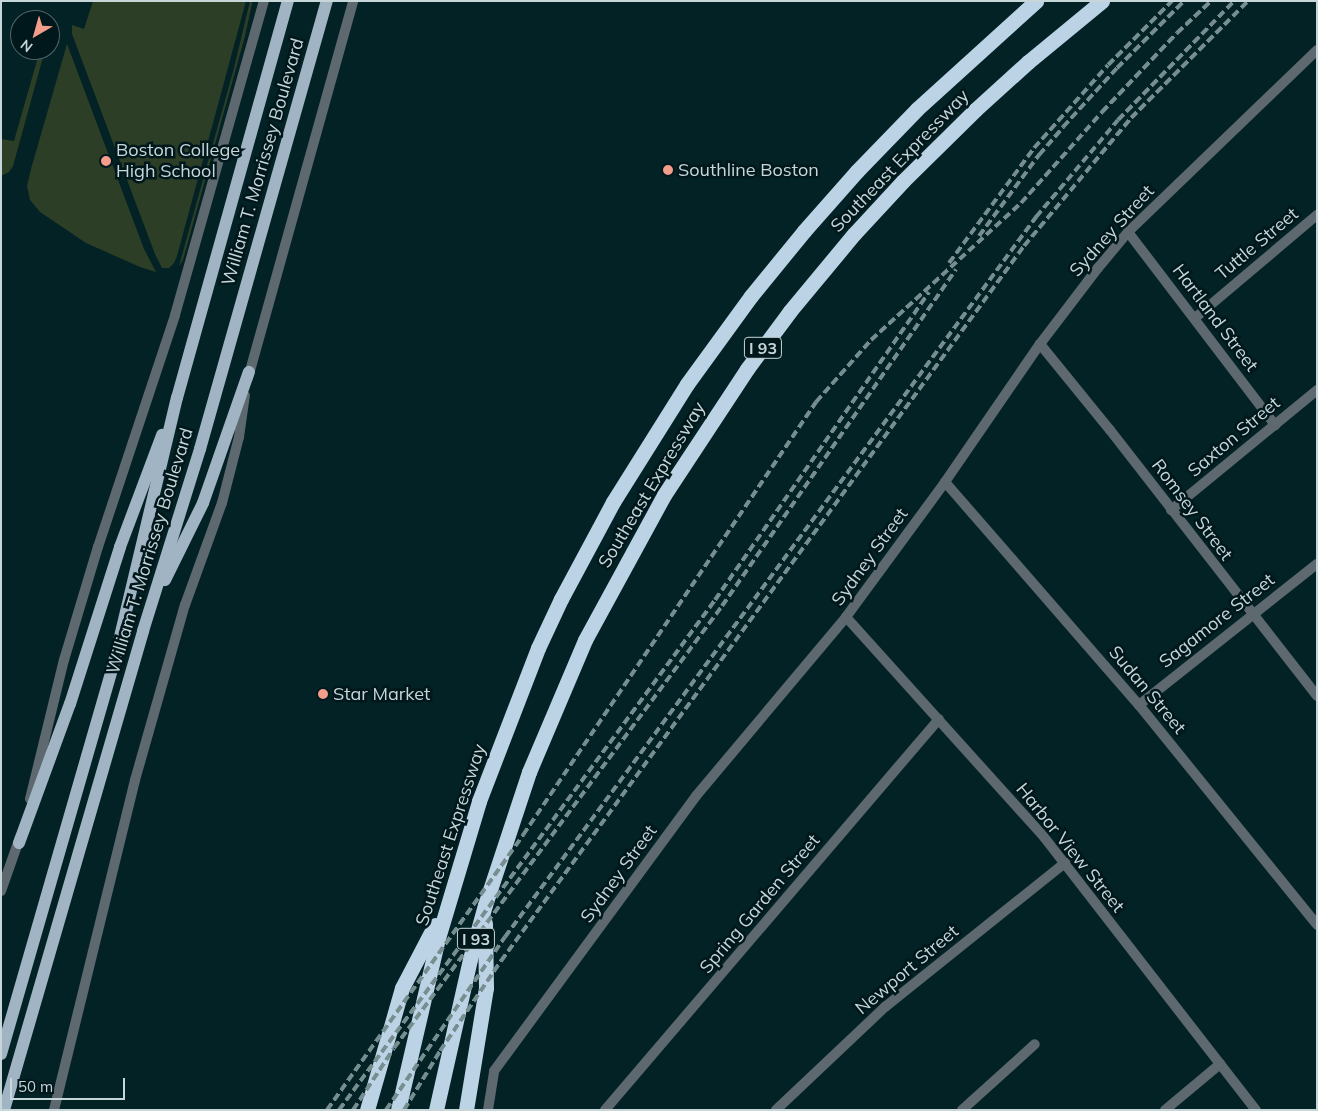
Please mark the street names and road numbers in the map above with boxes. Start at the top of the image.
street label: William T. Morrissey Boulevard [217,36,309,288]
street label: Southeast Expressway [826,85,974,237]
street label: Sydney Street [1065,181,1159,281]
street label: Tuttle Street [1211,203,1303,285]
street label: Hartland Street [1168,260,1262,376]
road number: I 93 [743,334,783,362]
street label: Saxton Street [1184,392,1284,482]
street label: Southeast Expressway [594,398,710,572]
street label: William T. Morrissey Boulevard [102,425,198,677]
street label: Romsey Street [1147,455,1237,565]
street label: Sydney Street [827,504,913,610]
street label: Sagamore Street [1155,569,1279,673]
street label: Sudan Street [1104,642,1190,738]
street label: Southeast Expressway [411,741,491,929]
street label: Harbor View Street [1011,779,1129,917]
street label: Sydney Street [576,821,662,927]
street label: Spring Garden Street [696,830,824,978]
street label: Newport Street [851,921,963,1019]
road number: I 93 [456,926,496,952]

